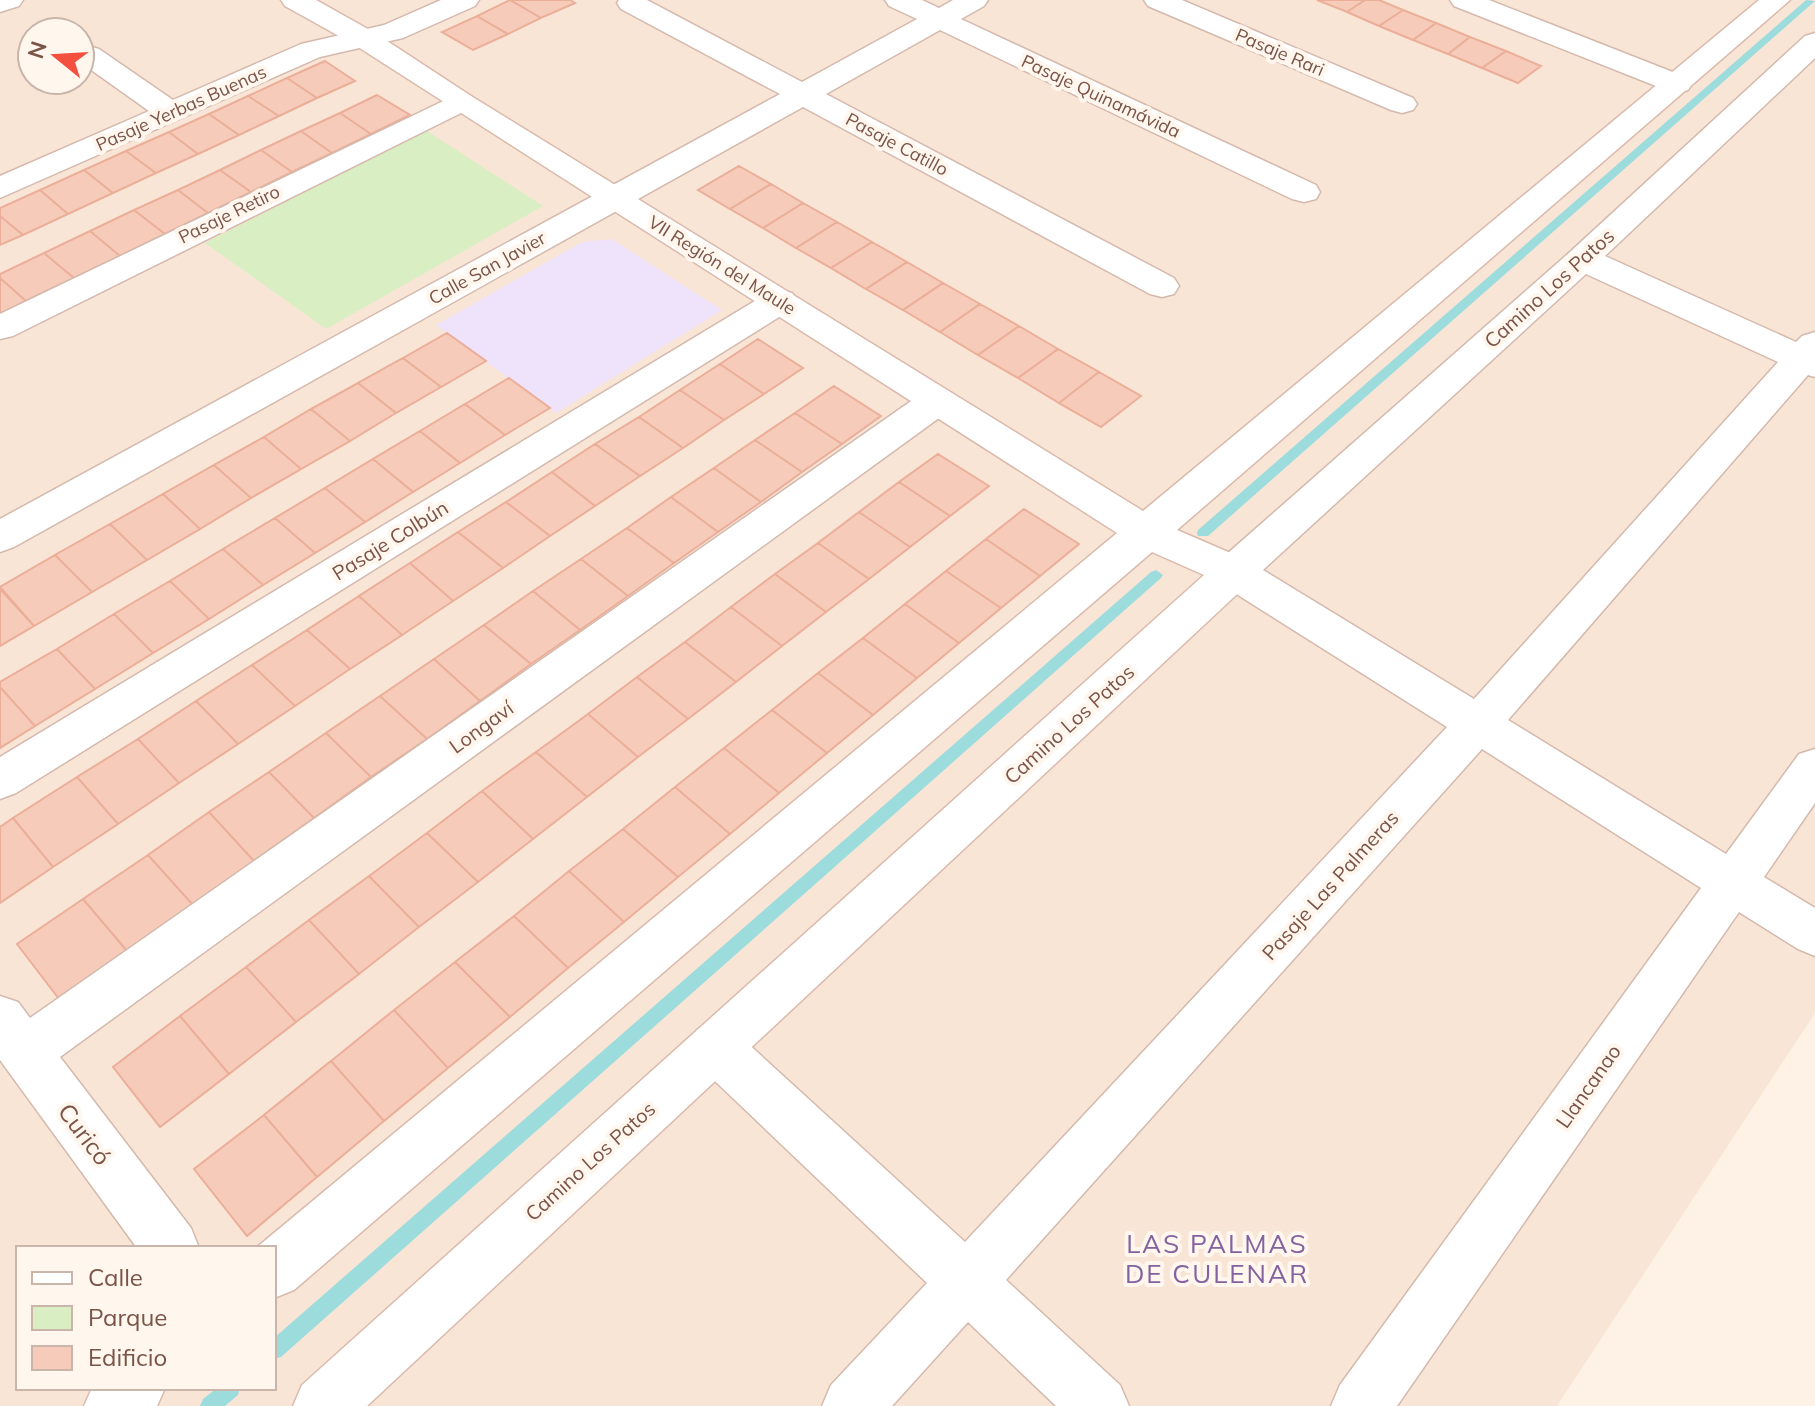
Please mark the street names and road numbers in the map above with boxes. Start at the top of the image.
street label: Pasaje Rari [1232,23,1328,81]
street label: Pasaje Quinamávida [1018,49,1184,143]
street label: Pasaje Yerbas Buenas [92,60,270,156]
street label: Pasaje Catillo [842,107,952,181]
street label: Pasaje Retiro [175,180,283,248]
street label: VII Región del Maule [644,210,800,320]
street label: Camino Los Patos [1479,223,1619,353]
street label: Calle San Javier [425,226,550,310]
street label: Pasaje Colbún [328,494,452,586]
street label: Camino Los Patos [999,659,1139,789]
street label: Longaví [444,695,519,759]
street label: Pasaje Las Palmeras [1256,805,1404,965]
street label: Llancanao [1550,1039,1626,1133]
street label: Camino Los Patos [520,1096,660,1226]
street label: Curicó [52,1097,118,1171]

